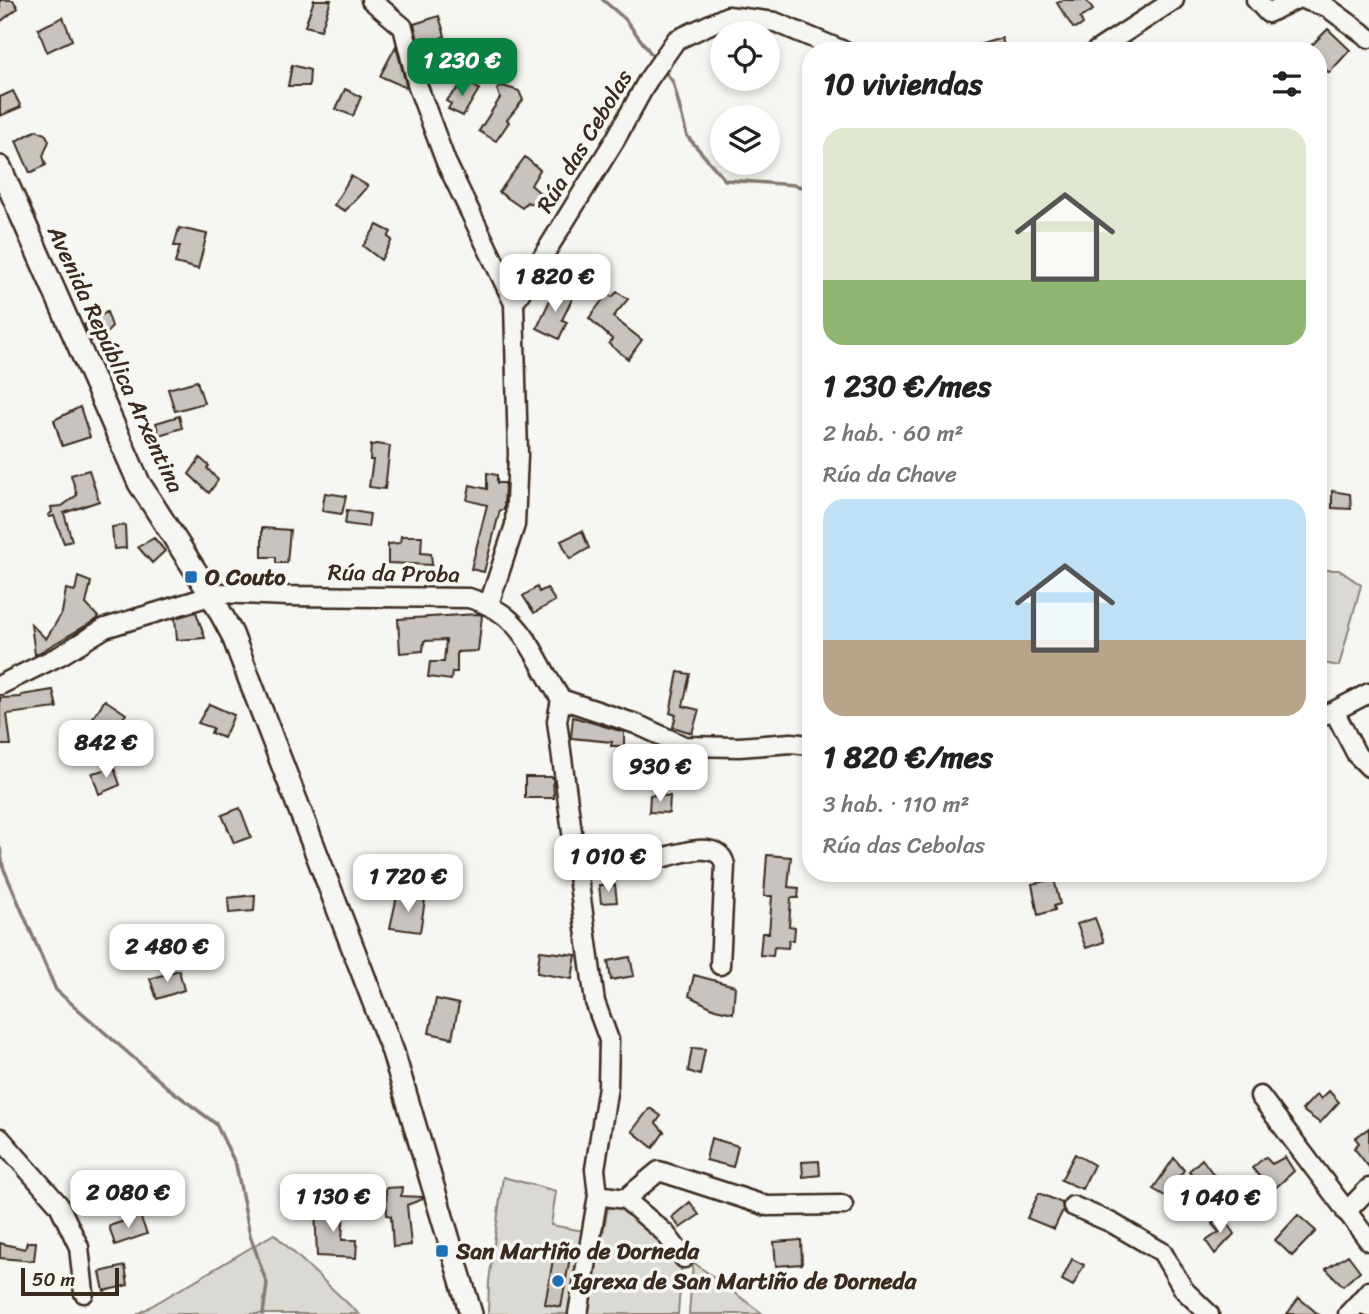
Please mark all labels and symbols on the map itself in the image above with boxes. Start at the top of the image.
pin: 1 230 € [397,38,527,98]
street label: Rúa das Cebolas [525,61,644,221]
street label: Avenida República Arxentina [35,218,196,500]
pin: 1 820 € [490,254,620,314]
street label: Rúa da Proba [328,552,460,595]
place label: O Couto [205,557,286,598]
marker: O Couto [183,569,199,585]
pin: 842 € [57,720,155,780]
pin: 930 € [611,744,709,804]
pin: 1 010 € [543,834,673,894]
pin: 1 720 € [343,855,473,914]
pin: 2 480 € [102,925,232,984]
pin: 2 080 € [63,1170,193,1230]
pin: 1 130 € [268,1174,398,1234]
pin: 1 040 € [1155,1176,1285,1235]
place label: San Martiño de Dorneda [455,1231,701,1272]
marker: San Martiño de Dorneda [434,1243,450,1259]
place label: Igrexa de San Martiño de Dorneda [571,1261,918,1302]
scale bar [21,1265,119,1297]
marker: Igrexa de San Martiño de Dorneda [550,1273,566,1289]

